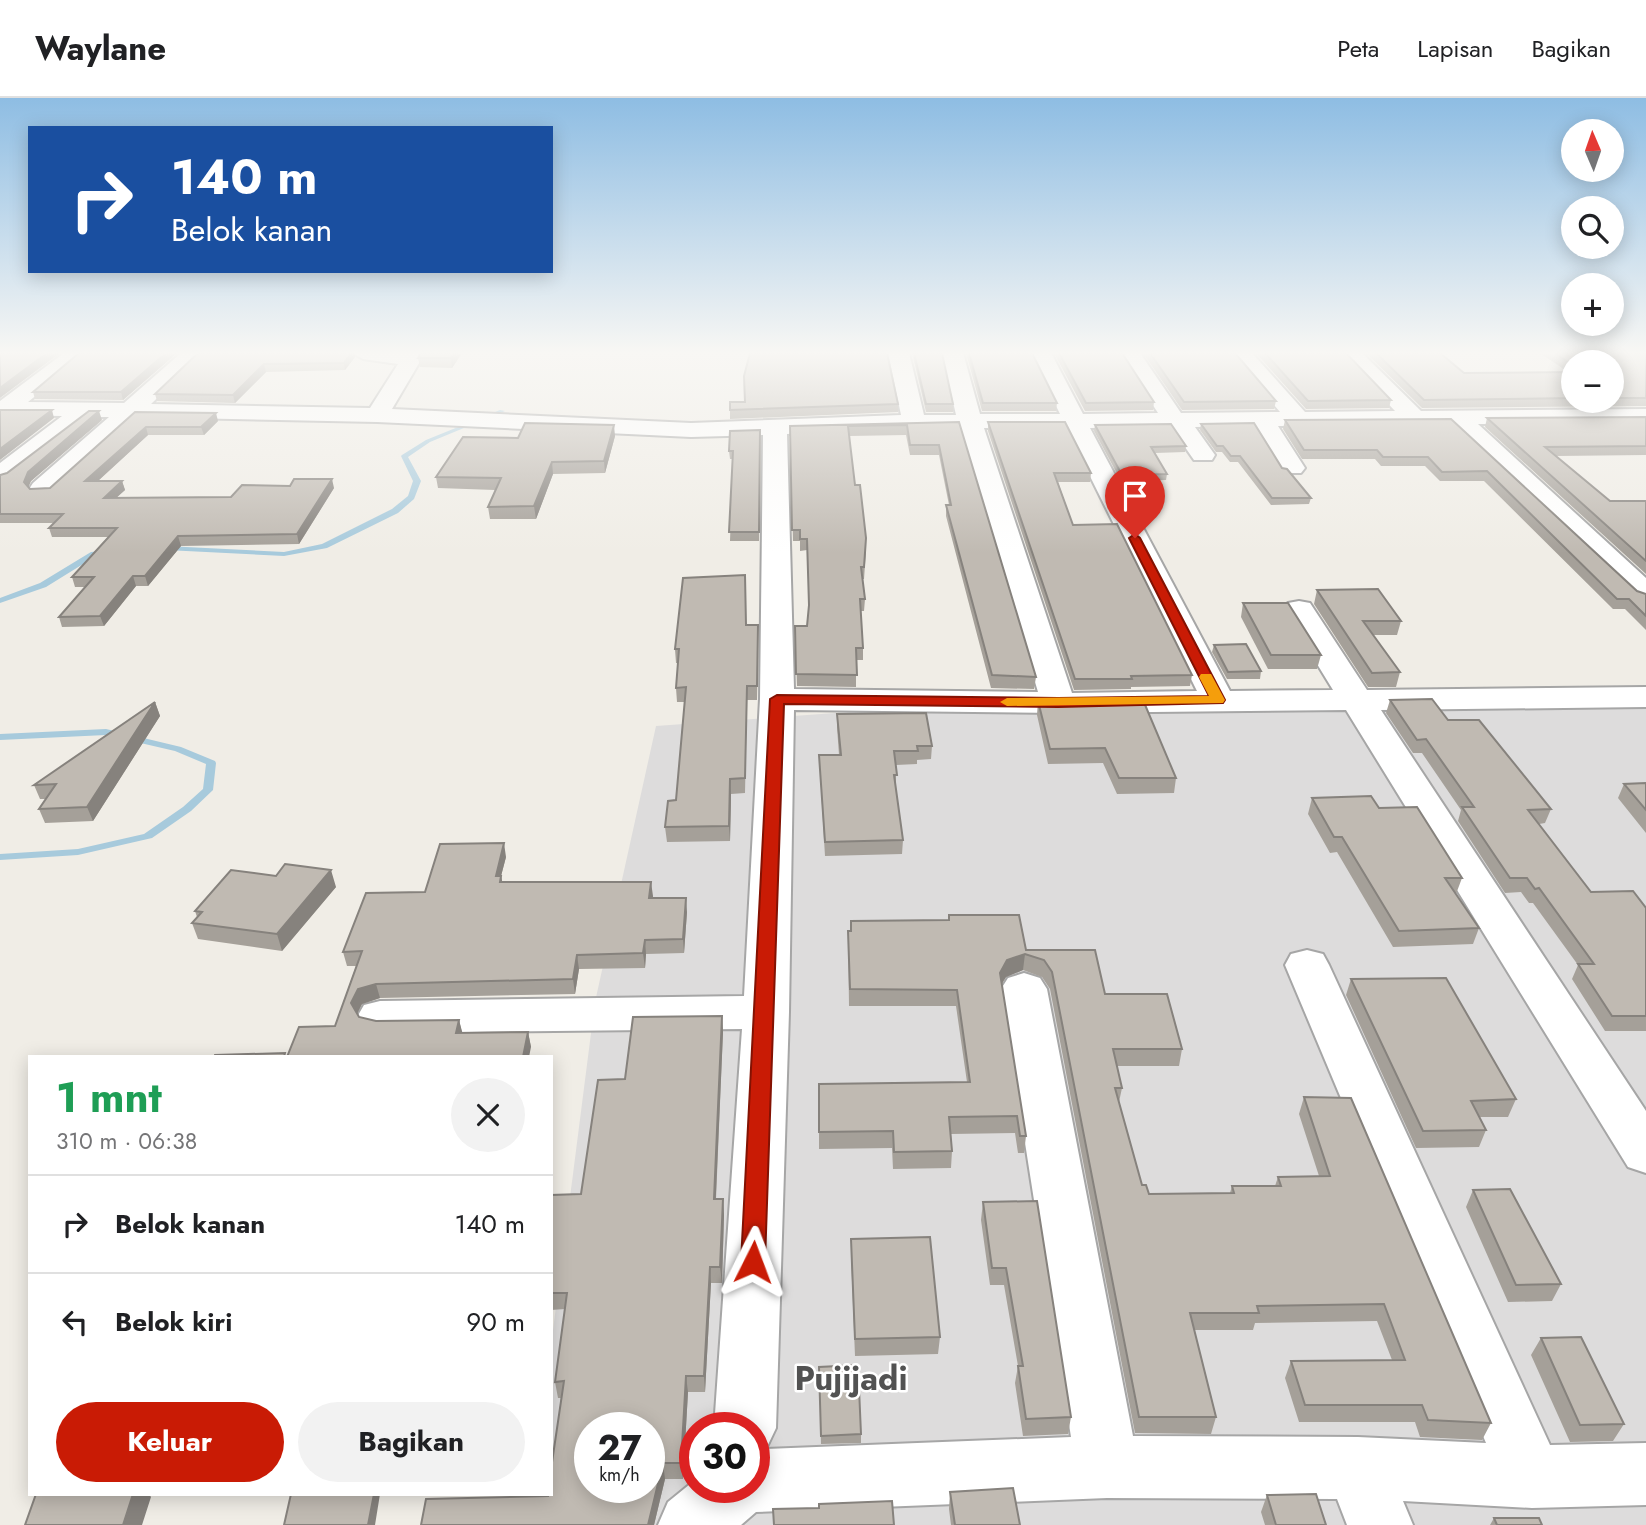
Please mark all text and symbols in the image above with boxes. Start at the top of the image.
text: Waylane [35,25,166,72]
text: Peta [1337,31,1379,66]
text: Lapisan [1417,31,1493,66]
text: Bagikan [1531,31,1611,66]
north arrow [1561,119,1624,182]
map controls [1561,119,1624,413]
text: 140 m [171,142,317,212]
icon: right [56,154,147,245]
button: search [1561,196,1624,259]
text: Belok kanan [171,207,332,253]
button: + [1561,273,1624,336]
button: − [1561,350,1624,413]
pin [1105,466,1165,538]
icon: arrive [1116,477,1154,515]
text: 1 mnt [56,1067,162,1128]
button: close [451,1078,525,1152]
text: 310 m · 06:38 [56,1124,197,1158]
icon: right [56,1205,94,1243]
text: Belok kanan [115,1205,265,1243]
text: 140 m [454,1205,525,1243]
position arrow [716,1225,790,1299]
icon: left [56,1303,94,1341]
text: Belok kiri [115,1303,232,1341]
text: 90 m [466,1303,525,1341]
district label: Pujijadi [794,1355,908,1402]
button: Keluar [56,1402,284,1482]
button: Bagikan [298,1402,525,1482]
speed limit sign: 30 [679,1412,770,1503]
text: 27 [597,1423,642,1473]
text: km/h [599,1462,640,1488]

